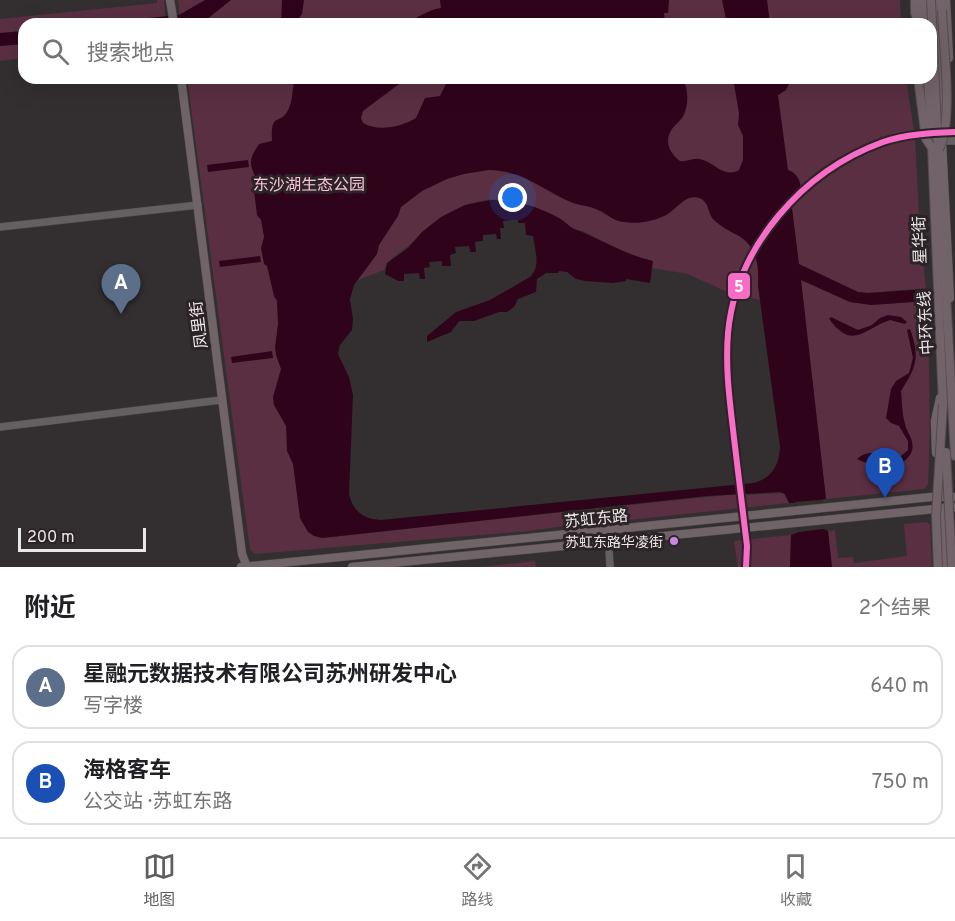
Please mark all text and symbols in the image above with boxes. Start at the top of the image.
search box [18,18,937,84]
icon: search [39,35,72,68]
text: 搜索地点 [87,41,175,68]
park label: 东沙湖生态公园 [253,176,365,196]
your location [498,183,527,212]
street label: 星华街 [910,216,932,264]
pin: A [102,264,140,314]
line badge: 5 [727,272,751,300]
text: 5 [734,278,744,298]
street label: 中环东线 [915,290,939,355]
street label: 凤里街 [187,300,213,350]
pin: B [866,448,904,498]
street label: 苏虹东路 [563,507,629,533]
scale bar [18,525,146,552]
text: 200 m [27,528,75,548]
place label: 苏虹东路华凌街 [565,534,663,552]
marker: 苏虹东路华凌街 [668,535,680,547]
text: 附近 [24,593,76,626]
text: 2个结果 [859,596,931,622]
text: 星融元数据技术有限公司苏州研发中心 [83,662,457,689]
text: A [38,674,53,700]
text: 640 m [870,674,929,700]
text: 写字楼 [83,694,143,720]
text: 海格客车 [83,758,171,785]
text: B [39,770,52,796]
text: 750 m [872,770,929,796]
text: 公交站 · 苏虹东路 [83,790,232,816]
tab: 地图 [143,850,176,911]
tab: 路线 [461,850,494,911]
tab: 收藏 [779,850,812,911]

